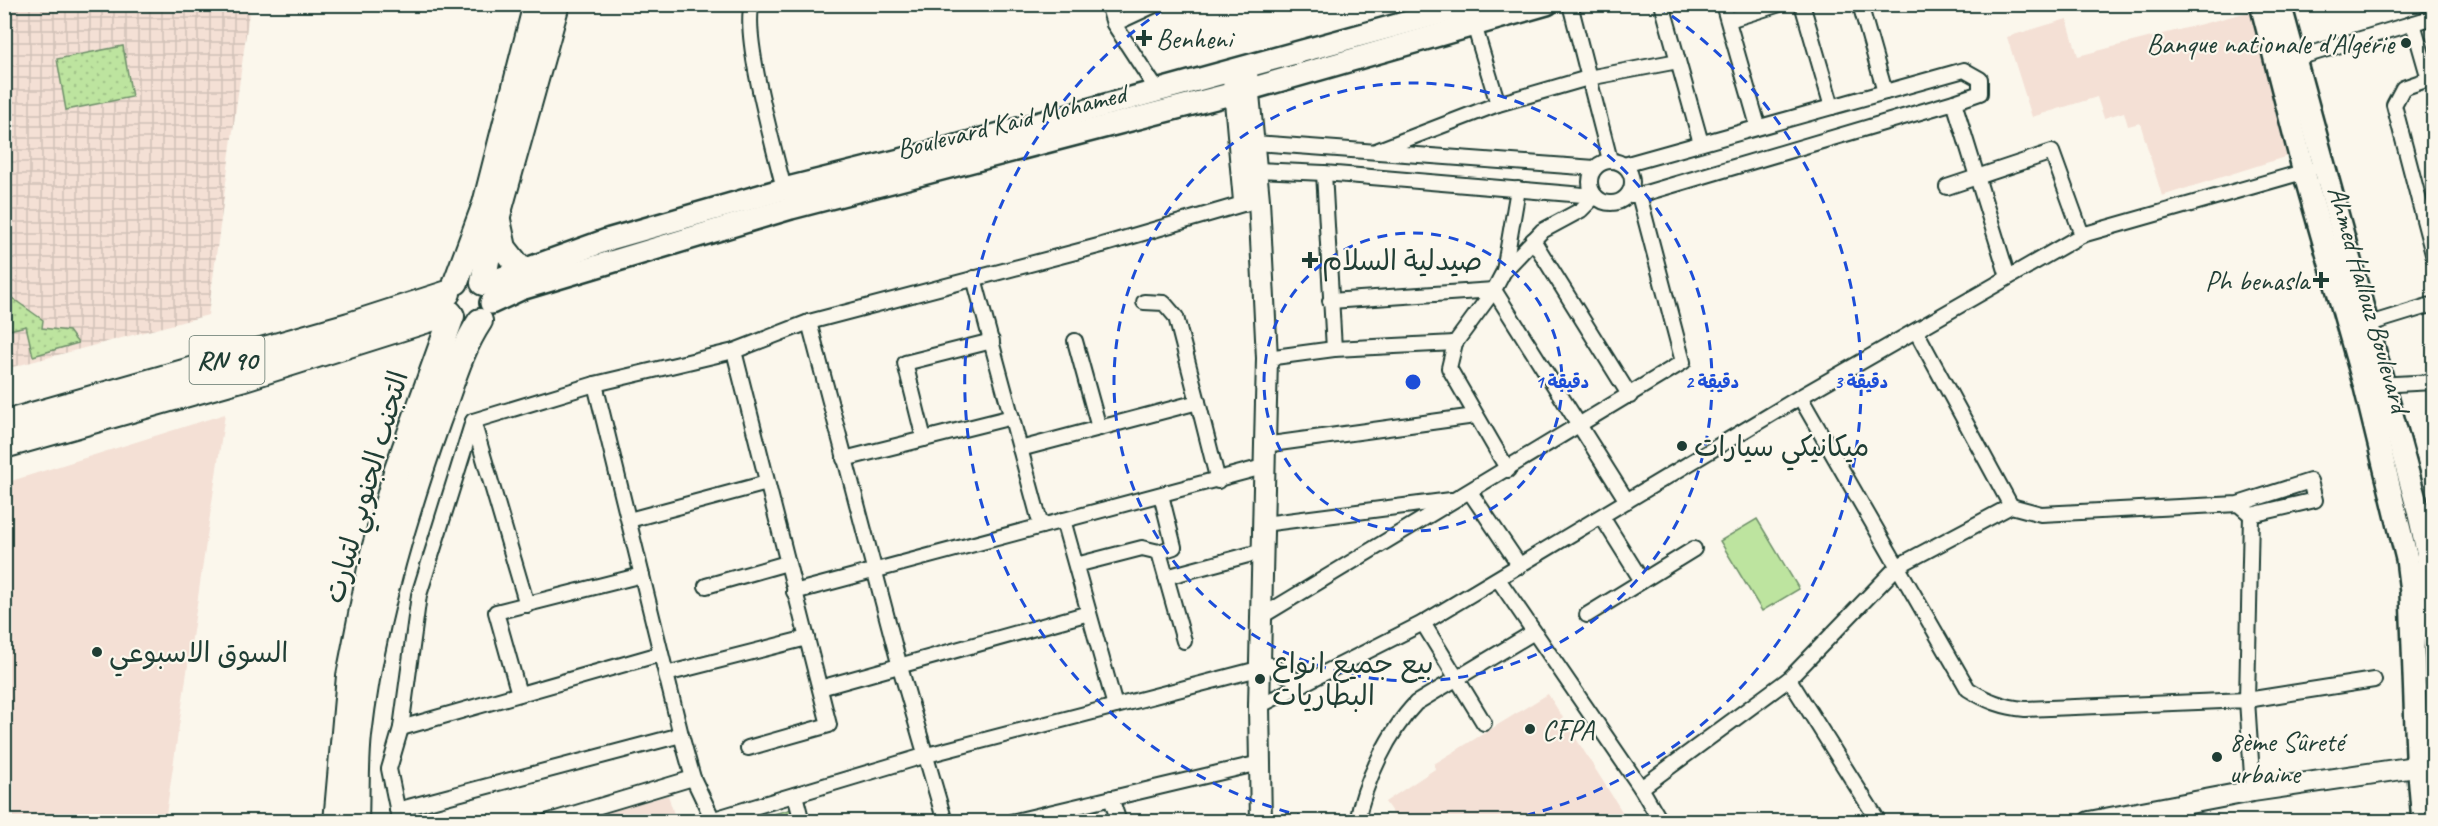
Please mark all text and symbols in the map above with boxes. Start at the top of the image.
place label: Benheni [1156,21,1236,56]
place label: Banque nationale d'Algérie [2146,26,2396,61]
marker: Benheni [1137,31,1151,45]
marker: Banque nationale d'Algérie [2399,36,2413,50]
street label: Boulevard Kaid Mohamed [893,75,1133,166]
street label: Ahmed Hallouz Boulevard [2320,182,2419,420]
place label: صيدلية السلام [1322,243,1482,282]
marker: صيدلية السلام [1303,253,1317,267]
place label: Ph benasla [2205,263,2312,298]
marker: Ph benasla [2314,273,2328,287]
road number: RN 90 [190,336,264,384]
street label: التجنب الجنوبي لتيارت [316,367,423,609]
text: 1 دقيقة [1535,371,1589,393]
text: 2 دقيقة [1685,371,1739,393]
text: 3 دقيقة [1834,371,1888,393]
centre of rings [1403,372,1423,392]
place label: ميكانيكي سيارات [1694,429,1869,471]
marker: ميكانيكي سيارات [1675,439,1689,453]
place label: السوق الاسبوعي [109,635,288,677]
marker: السوق الاسبوعي [90,645,104,659]
place label: بيع جميع انواع البطاريات [1272,646,1434,713]
marker: بيع جميع انواع البطاريات [1253,672,1267,686]
place label: CFPA [1542,712,1596,747]
marker: CFPA [1523,722,1537,736]
place label: 8ème Sûreté urbaine [2229,724,2348,791]
marker: 8ème Sûreté urbaine [2210,750,2224,764]

